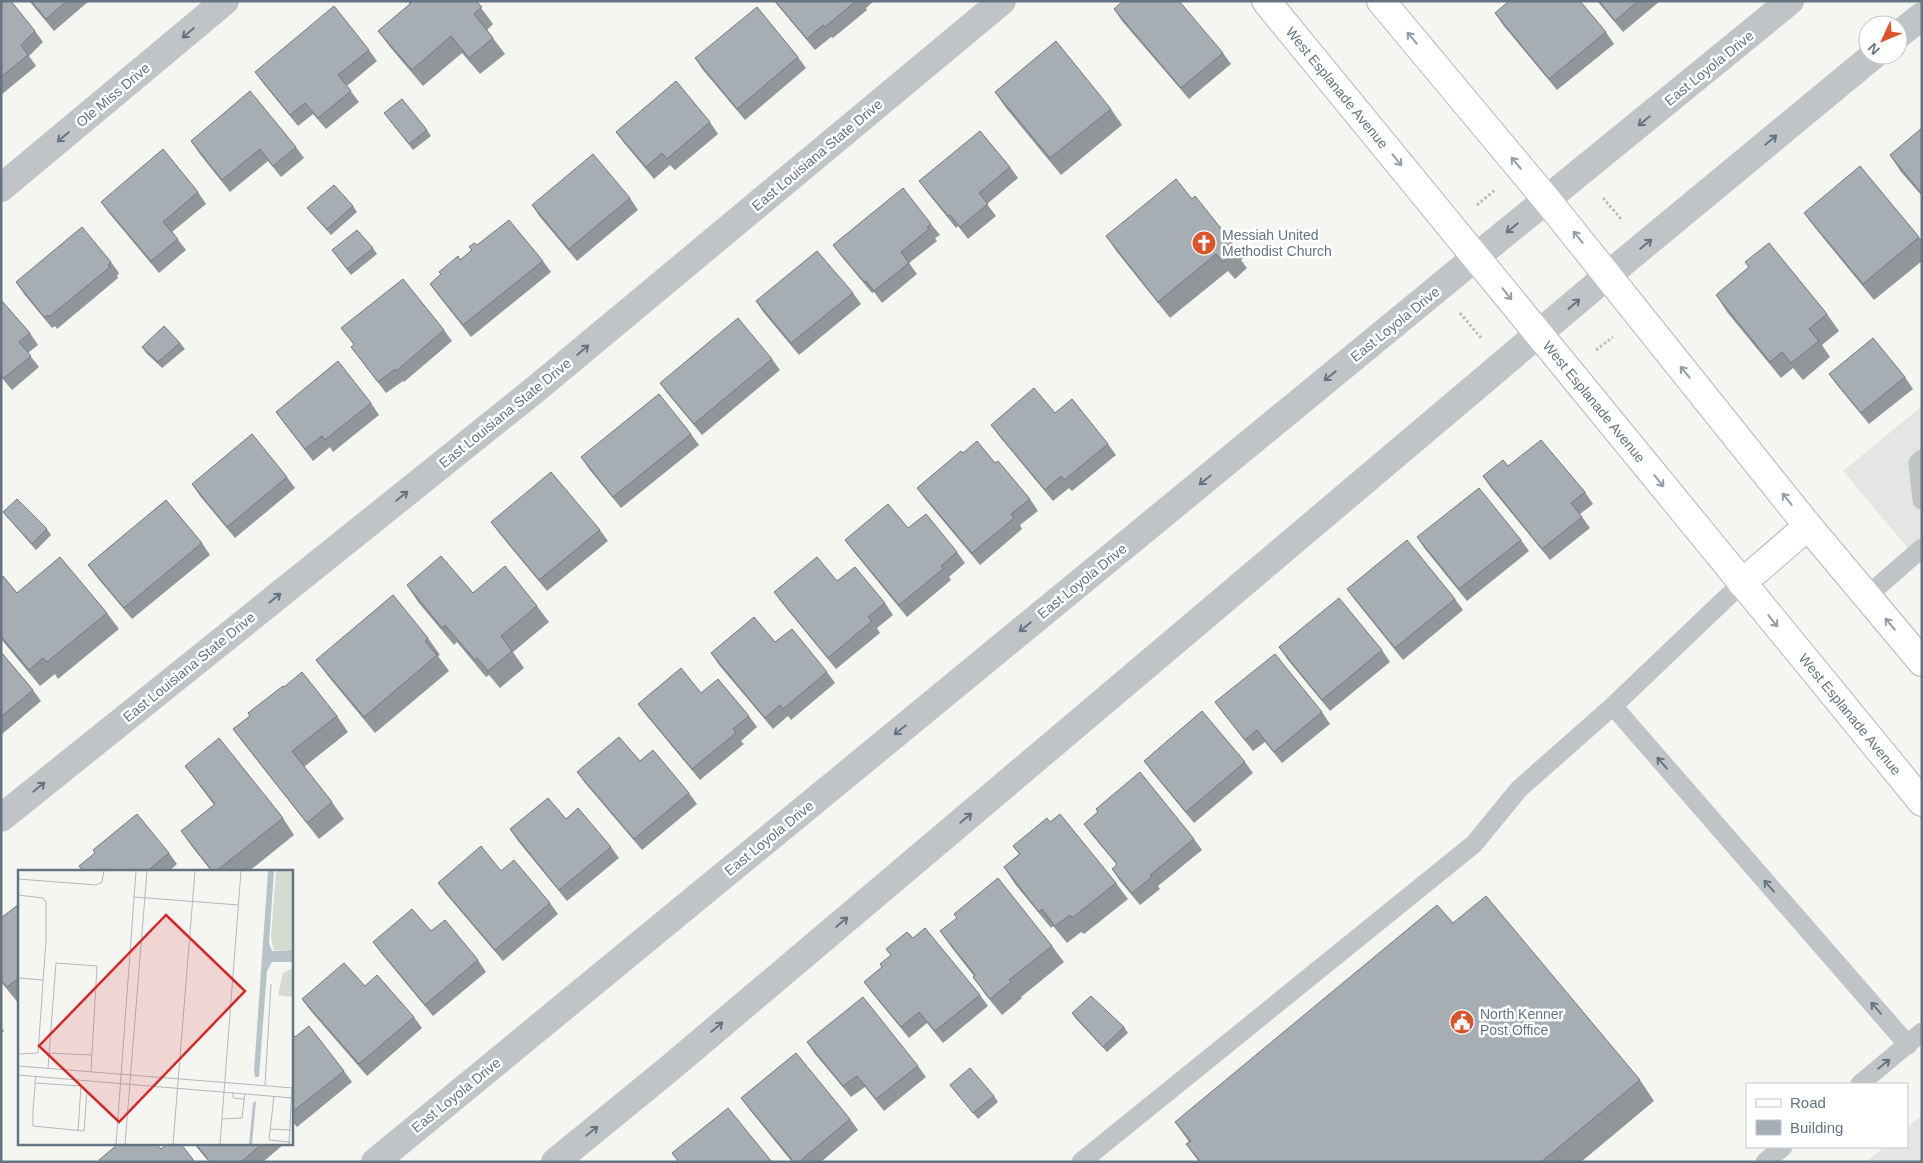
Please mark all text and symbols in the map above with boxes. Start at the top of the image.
north arrow [1858,15,1908,65]
street label: West Esplanade Avenue [1283,24,1392,152]
one-way arrow [181,27,194,38]
street label: East Loyola Drive [1661,27,1757,109]
one-way arrow [1406,31,1417,44]
text: N [1864,40,1883,58]
street label: Ole Miss Drive [73,59,153,130]
street label: East Louisiana State Drive [749,96,885,214]
one-way arrow [1638,115,1651,126]
one-way arrow [57,132,70,143]
one-way arrow [1764,135,1777,146]
one-way arrow [1392,154,1403,167]
one-way arrow [1510,156,1521,169]
one-way arrow [1506,223,1519,234]
place label: Messiah United Methodist Church [1222,227,1332,259]
church icon: Messiah United Methodist Church [1191,230,1217,256]
one-way arrow [1572,231,1583,244]
one-way arrow [1639,239,1652,250]
street label: East Loyola Drive [1347,283,1443,365]
one-way arrow [1502,288,1513,301]
one-way arrow [1567,299,1580,310]
street label: West Esplanade Avenue [1540,338,1649,466]
one-way arrow [576,344,589,356]
street label: East Louisiana State Drive [436,355,574,471]
one-way arrow [1680,366,1691,379]
one-way arrow [1324,371,1337,382]
one-way arrow [1199,474,1212,485]
one-way arrow [1653,474,1664,487]
one-way arrow [395,491,408,502]
one-way arrow [1781,493,1792,506]
street label: East Loyola Drive [1034,540,1130,622]
one-way arrow [268,592,281,603]
street label: East Louisiana State Drive [120,609,258,725]
one-way arrow [1768,614,1779,627]
one-way arrow [1885,618,1896,631]
one-way arrow [1019,622,1032,633]
street label: West Esplanade Avenue [1796,650,1905,778]
one-way arrow [894,725,907,736]
one-way arrow [1657,757,1668,770]
one-way arrow [32,782,45,793]
street label: East Loyola Drive [721,797,817,879]
one-way arrow [959,812,972,823]
inset map [18,870,292,1146]
one-way arrow [1764,879,1775,892]
one-way arrow [835,917,848,928]
one-way arrow [1871,1002,1882,1015]
place label: North Kenner Post Office [1480,1006,1564,1038]
public building icon: North Kenner Post Office [1449,1009,1475,1035]
one-way arrow [711,1022,724,1033]
street label: East Loyola Drive [408,1054,504,1136]
one-way arrow [1877,1059,1890,1070]
legend [1746,1083,1908,1148]
text: Road [1790,1094,1826,1111]
text: Building [1790,1119,1843,1136]
one-way arrow [586,1125,599,1136]

